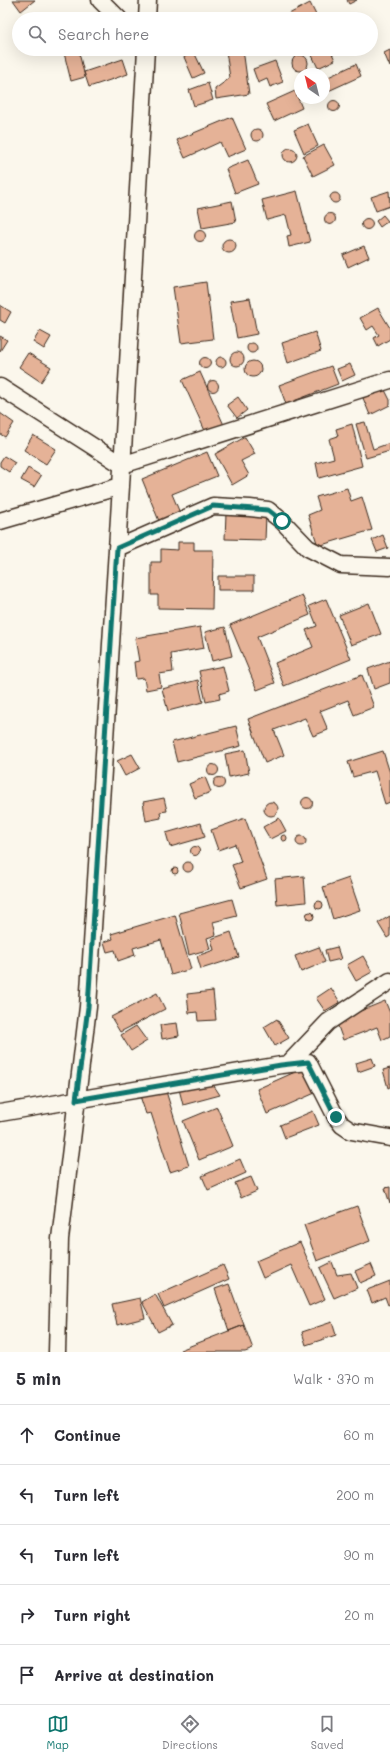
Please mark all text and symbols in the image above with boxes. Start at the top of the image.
search box [12,12,378,56]
icon: search [26,23,48,45]
text: Search here [58,24,149,44]
north arrow [294,68,330,104]
route start [273,512,291,530]
route end [327,1108,345,1126]
text: 5 min [16,1367,61,1389]
text: Walk · 370 m [293,1370,374,1387]
icon: ahead [16,1424,38,1446]
text: Continue [54,1425,121,1445]
text: 60 m [344,1426,374,1443]
icon: left [16,1484,38,1506]
text: Turn left [54,1485,119,1505]
text: 200 m [336,1486,374,1503]
icon: left [16,1544,38,1566]
text: Turn left [54,1545,119,1565]
text: 90 m [344,1546,374,1563]
icon: right [16,1604,38,1626]
text: Turn right [54,1605,131,1625]
text: 20 m [344,1606,374,1623]
icon: arrive [16,1664,38,1686]
text: Arrive at destination [54,1665,214,1685]
tab: Map [47,1713,69,1752]
tab: Directions [162,1713,218,1752]
tab: Saved [311,1713,343,1752]

